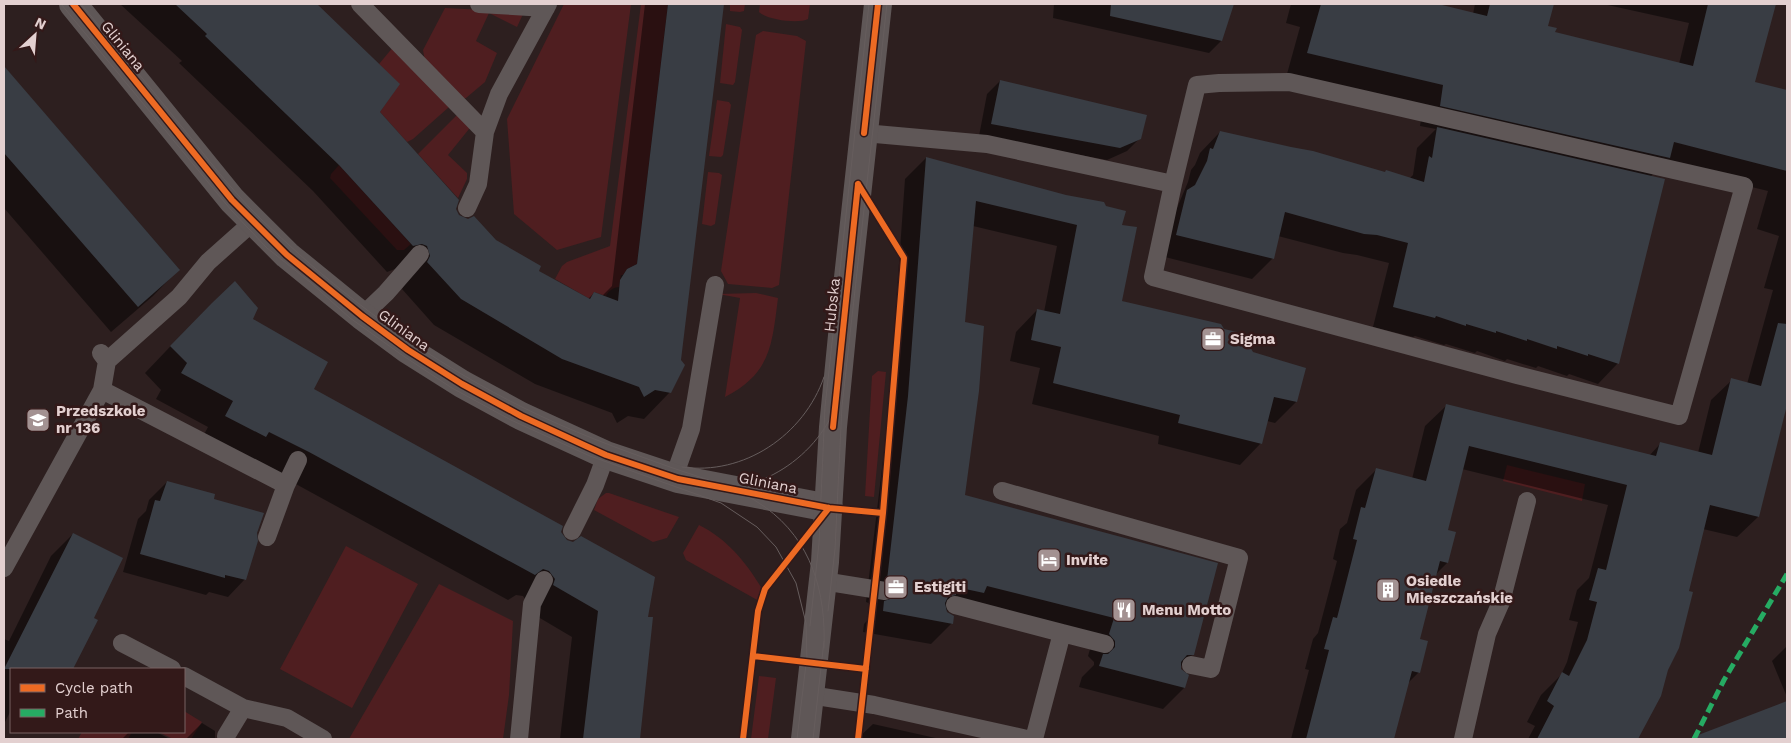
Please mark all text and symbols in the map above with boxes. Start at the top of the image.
north arrow [10,10,60,60]
text: N [33,14,49,33]
street label: Gliniana [97,17,149,75]
street label: Hubska [820,277,844,333]
street label: Gliniana [375,305,434,355]
office icon: Sigma [1200,326,1226,352]
place label: Sigma [1230,330,1276,348]
place label: Przedszkole nr 136 [56,402,146,437]
school or university icon: Przedszkole nr 136 [25,407,51,433]
street label: Gliniana [737,469,799,498]
hotel icon: Invite [1036,547,1062,573]
place label: Invite [1066,551,1108,569]
place label: Osiedle Mieszczańskie [1406,572,1513,607]
office icon: Estigiti [883,574,909,600]
building icon: Osiedle Mieszczańskie [1375,577,1401,603]
place label: Estigiti [914,578,966,596]
restaurant icon: Menu Motto [1111,597,1137,623]
place label: Menu Motto [1142,601,1231,619]
legend [10,668,185,733]
text: Cycle path [55,679,133,697]
text: Path [55,704,88,722]

